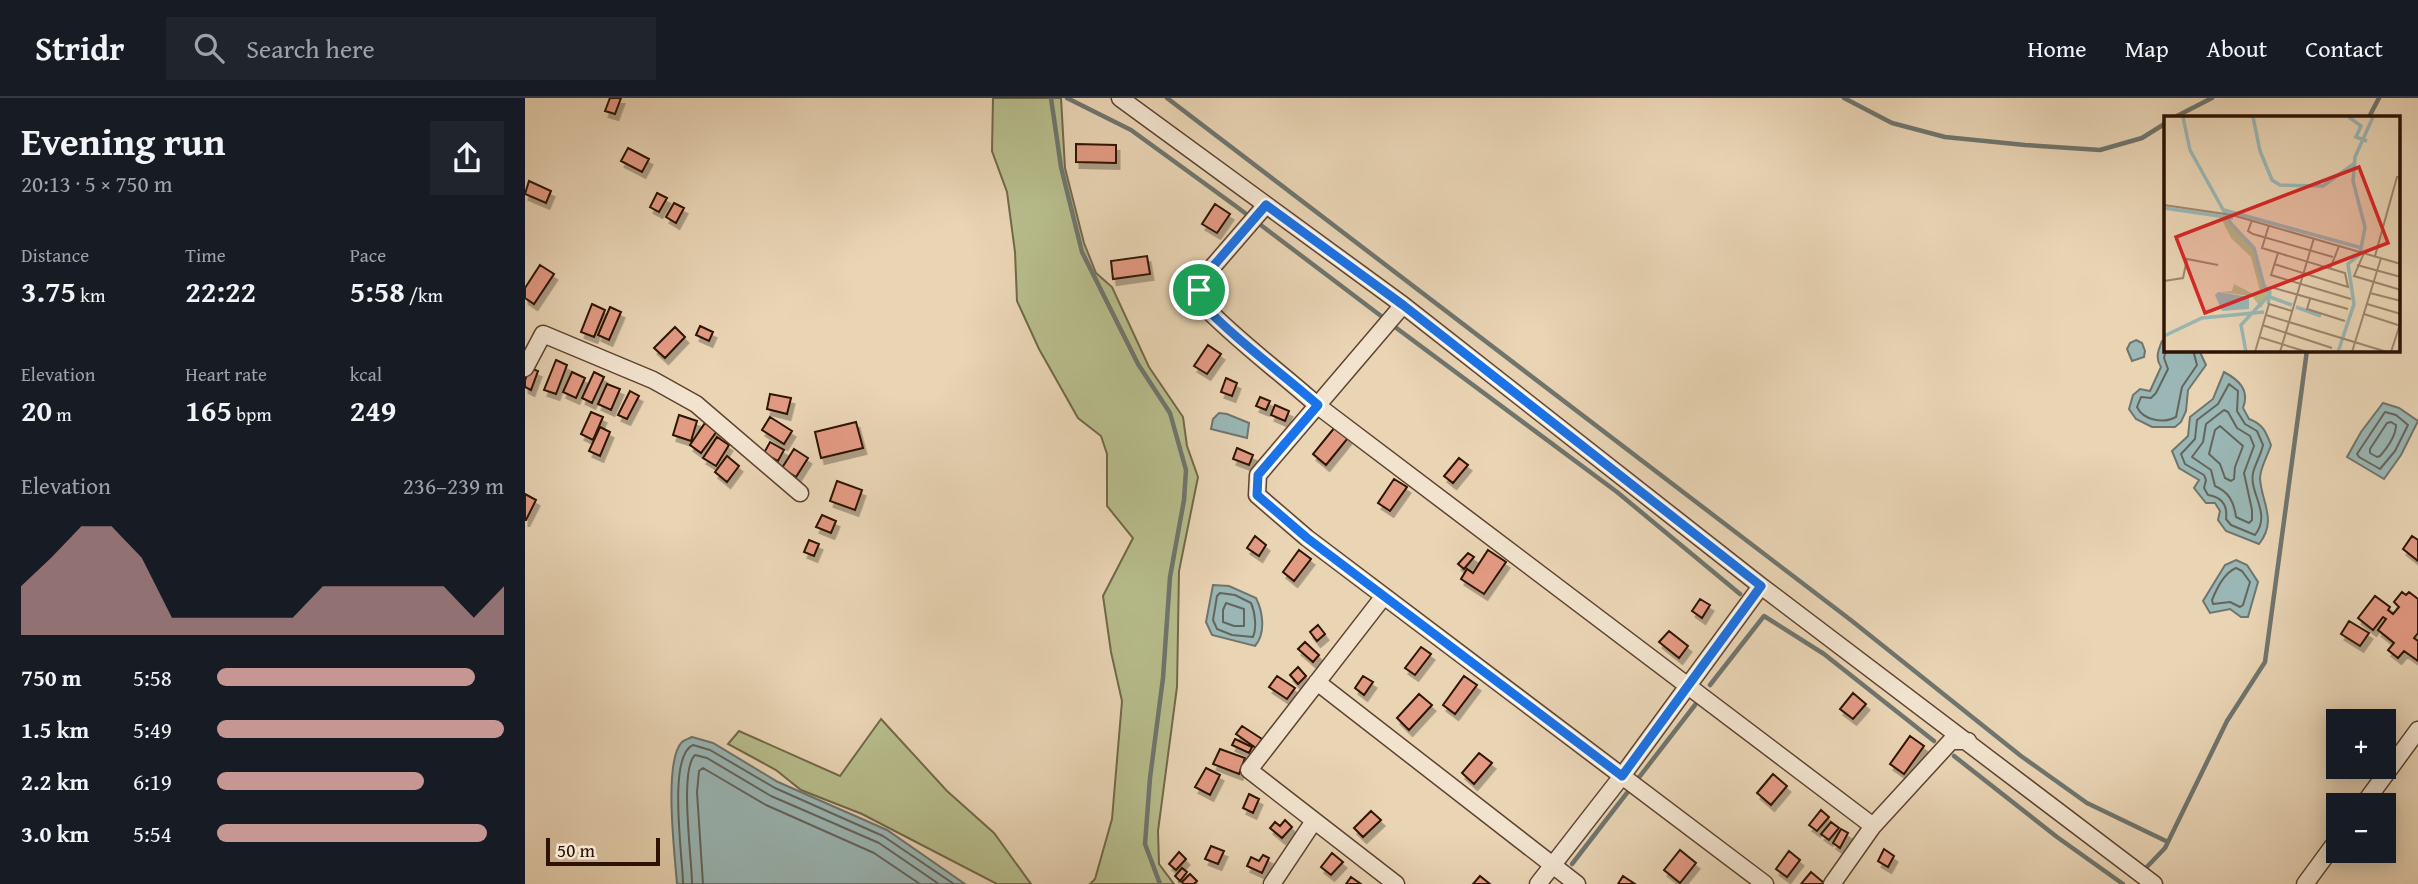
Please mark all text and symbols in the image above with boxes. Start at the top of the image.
search box [166,17,656,80]
text: Stridr [35,24,124,72]
icon: search [190,29,228,67]
text: Search here [246,29,375,68]
text: Home [2028,31,2087,66]
text: Map [2125,31,2169,66]
text: About [2207,31,2267,66]
text: Contact [2305,31,2383,66]
text: Evening run [21,113,225,169]
inset map [2164,116,2401,352]
button: share [430,121,504,195]
text: 20:13 · 5 × 750 m [21,167,173,200]
text: Distance [21,241,89,269]
text: Time [185,241,226,269]
text: Pace [350,241,386,269]
pin [1169,260,1229,320]
text: 3.75 [21,269,76,313]
text: 22:22 [185,269,256,313]
text: 5:58 [350,269,405,313]
icon: arrive [1180,271,1218,309]
text: km [76,281,105,309]
text: /km [405,281,443,309]
text: Elevation [21,360,95,388]
text: Heart rate [185,360,267,388]
text: kcal [350,360,382,388]
text: 20 [21,388,52,432]
text: 165 [185,388,232,432]
text: 249 [350,388,396,432]
text: m [52,400,72,428]
text: bpm [232,400,272,428]
text: Elevation [21,469,111,502]
text: 236–239 m [403,469,504,502]
text: 750 m [21,661,82,694]
text: 5:58 [133,661,172,694]
map controls [2326,709,2396,863]
button: + [2326,709,2396,779]
text: 1.5 km [21,713,89,746]
text: 5:49 [133,713,172,746]
text: 2.2 km [21,765,89,798]
text: 6:19 [133,765,172,798]
button: − [2326,793,2396,863]
text: 3.0 km [21,817,89,850]
text: 5:54 [133,817,172,850]
scale bar [546,835,660,867]
text: 50 m [557,836,595,864]

